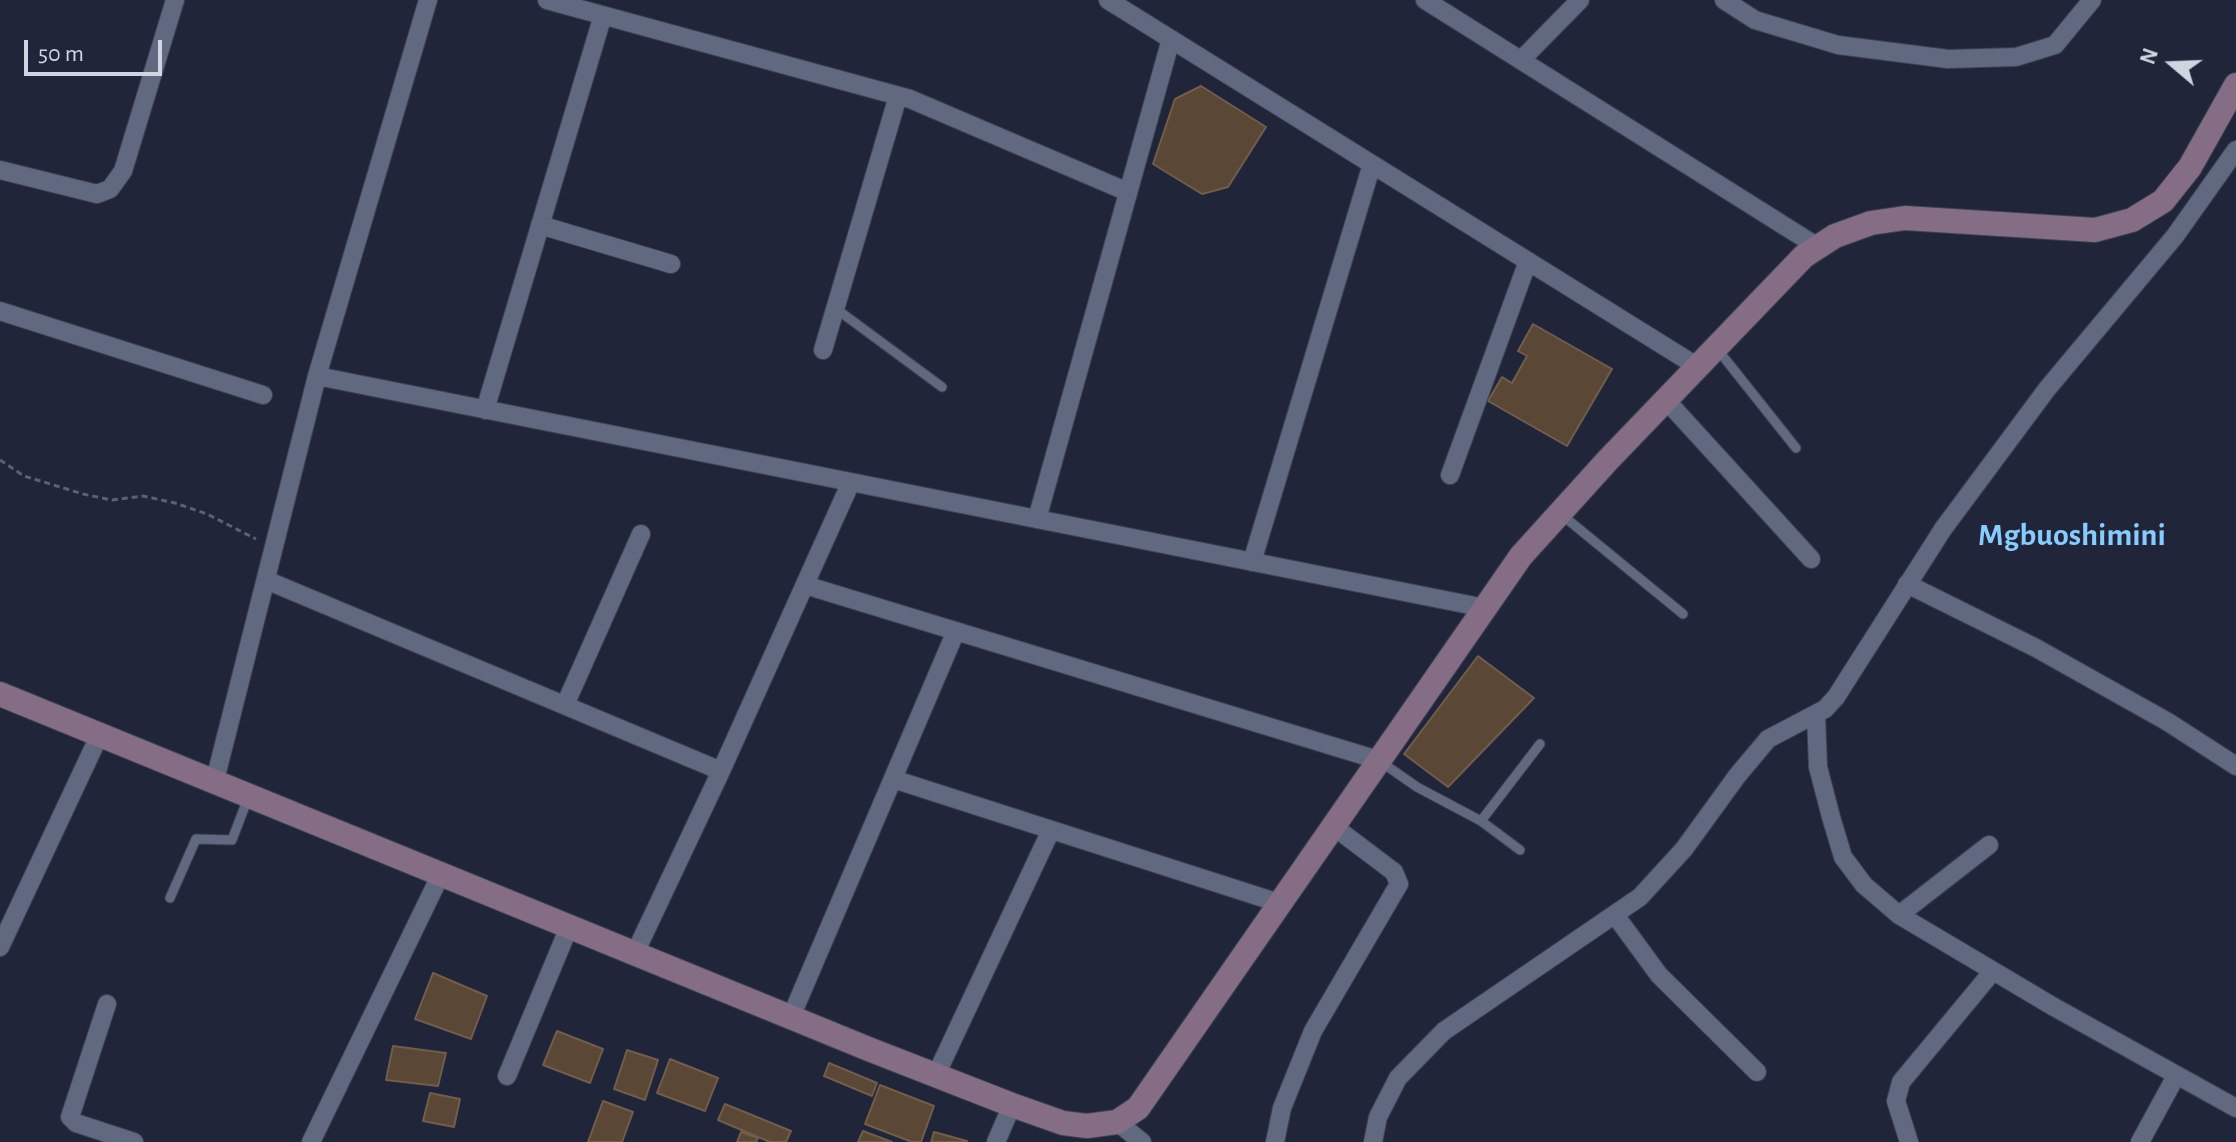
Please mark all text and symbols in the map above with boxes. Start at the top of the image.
scale bar [28,24,166,74]
north arrow [2132,24,2212,104]
text: 50 m [38,42,84,66]
text: N [2136,45,2162,67]
district label: Mgbuoshimini [1978,516,2166,554]

